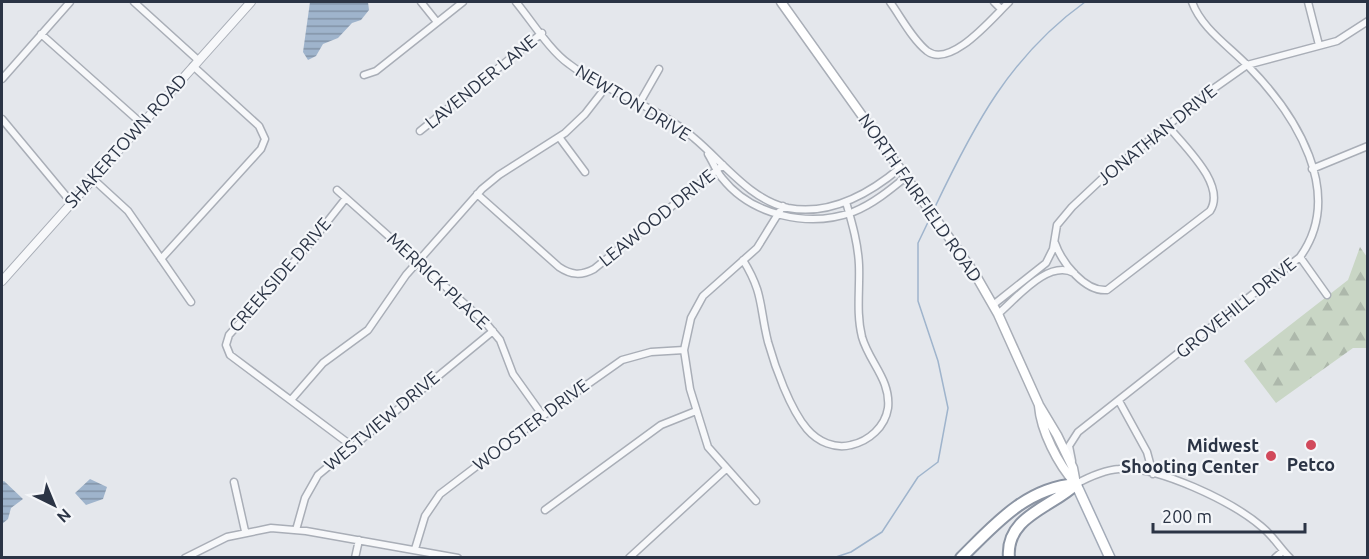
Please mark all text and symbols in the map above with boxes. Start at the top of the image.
street label: LAVENDER LANE [421,30,540,132]
street label: NEWTON DRIVE [572,60,695,144]
street label: SHAKERTOWN ROAD [60,70,190,211]
street label: JONATHAN DRIVE [1093,80,1220,188]
street label: NORTH FAIRFIELD ROAD [855,110,987,285]
street label: LEAWOOD DRIVE [595,165,718,270]
street label: CREEKSIDE DRIVE [224,213,334,335]
street label: MERRICK PLACE [384,228,494,333]
street label: GROVEHILL DRIVE [1172,253,1299,362]
street label: WESTVIEW DRIVE [320,366,443,474]
street label: WOOSTER DRIVE [469,374,592,474]
place label: Midwest Shooting Center [1121,435,1260,476]
marker: Petco [1304,438,1318,452]
marker: Midwest Shooting Center [1264,449,1278,463]
place label: Petco [1287,454,1335,474]
north arrow [24,475,84,535]
scale bar [1153,496,1304,534]
text: N [54,505,75,527]
text: 200 m [1162,506,1212,526]

